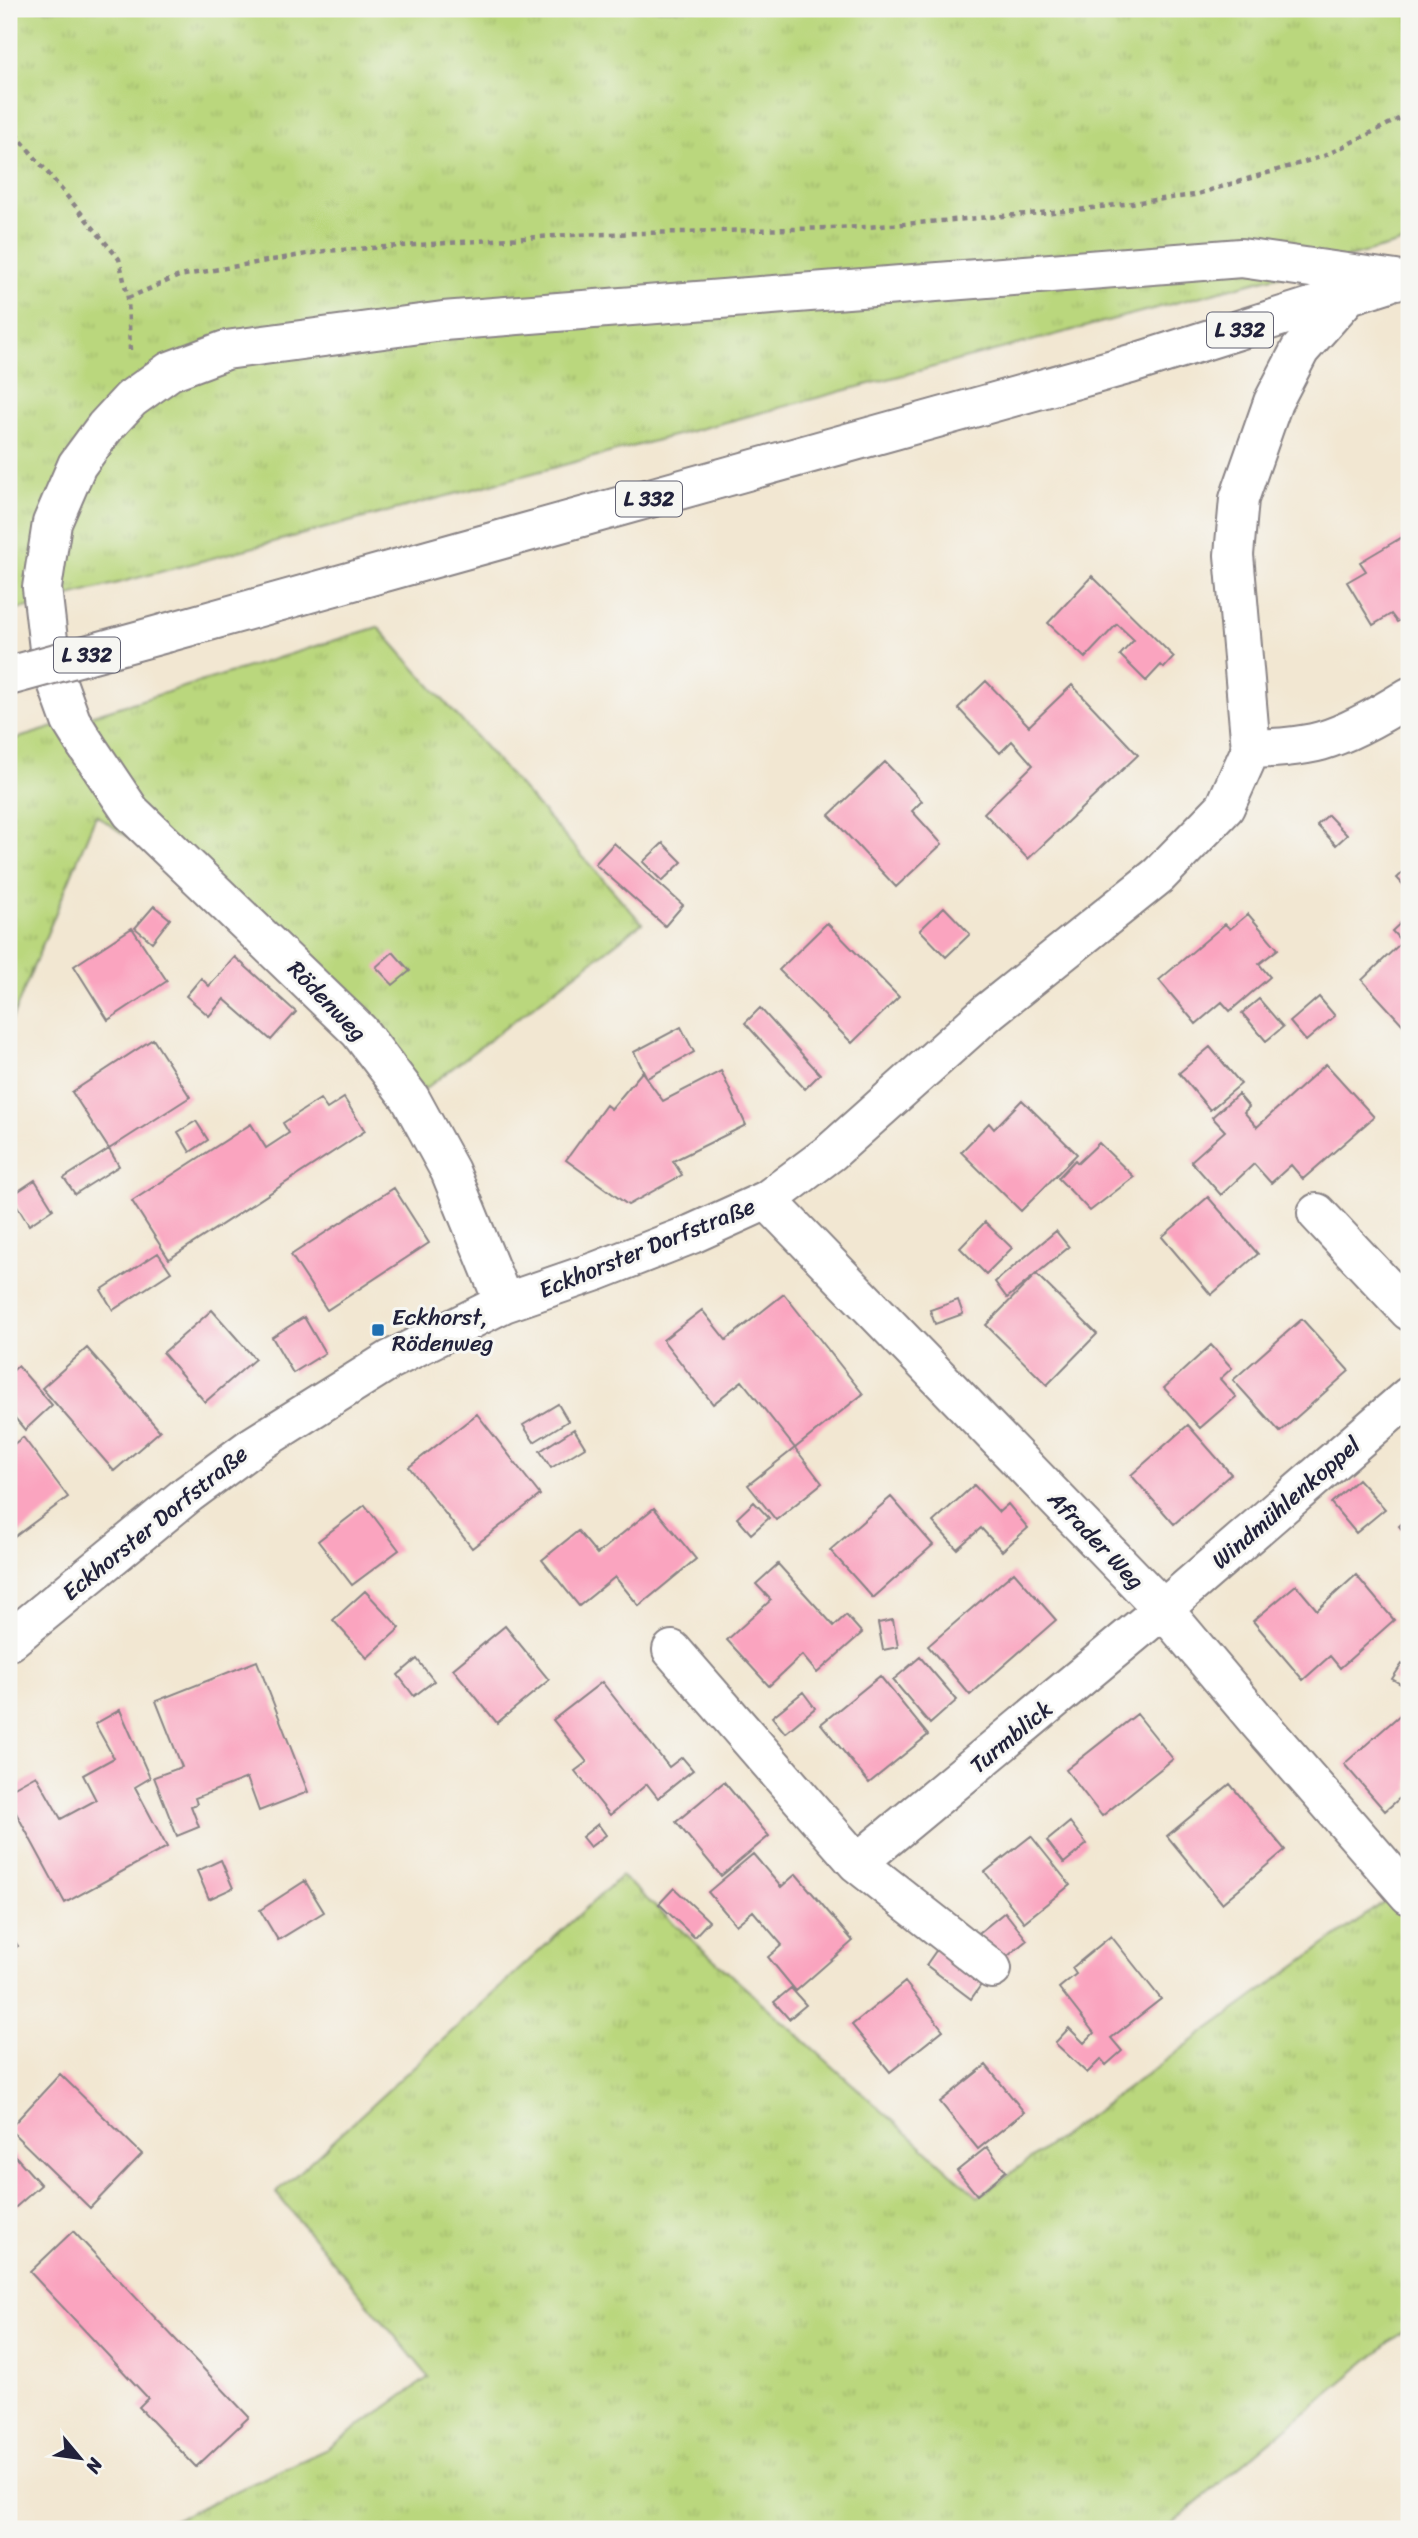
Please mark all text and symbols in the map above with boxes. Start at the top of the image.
road number: L 332 [1207,312,1273,348]
road number: L 332 [616,482,682,516]
road number: L 332 [54,638,120,672]
street label: Rödenweg [277,950,377,1052]
street label: Eckhorster Dorfstraße [532,1186,762,1310]
place label: Eckhorst, Rödenweg [392,1297,494,1364]
marker: Eckhorst, Rödenweg [370,1322,386,1338]
street label: Windmühlenkoppel [1202,1426,1370,1580]
street label: Eckhorster Dorfstraße [53,1434,258,1611]
street label: Afrader Weg [1037,1480,1155,1600]
street label: Turmblick [960,1689,1062,1785]
north arrow [46,2422,116,2492]
text: N [76,2451,113,2480]

